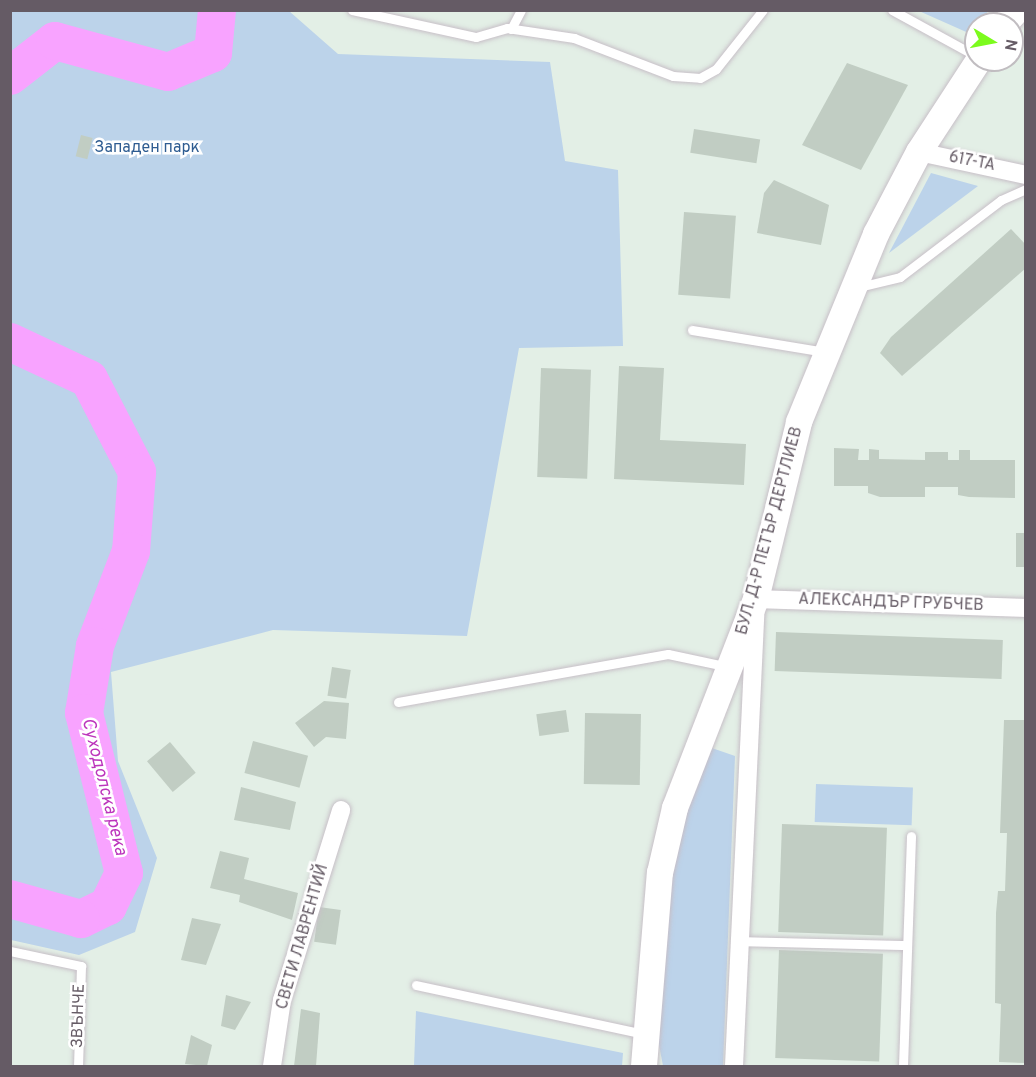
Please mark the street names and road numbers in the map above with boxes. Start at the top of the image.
street label: 617-ТА [947,148,997,176]
street label: БУЛ. Д-Р ПЕТЪР ДЕРТЛИЕВ [733,425,807,637]
street label: АЛЕКСАНДЪР ГРУБЧЕВ [798,590,984,616]
street label: СВЕТИ ЛАВРЕНТИЙ [273,862,333,1012]
street label: ЗВЪНЧЕ [68,983,90,1049]

